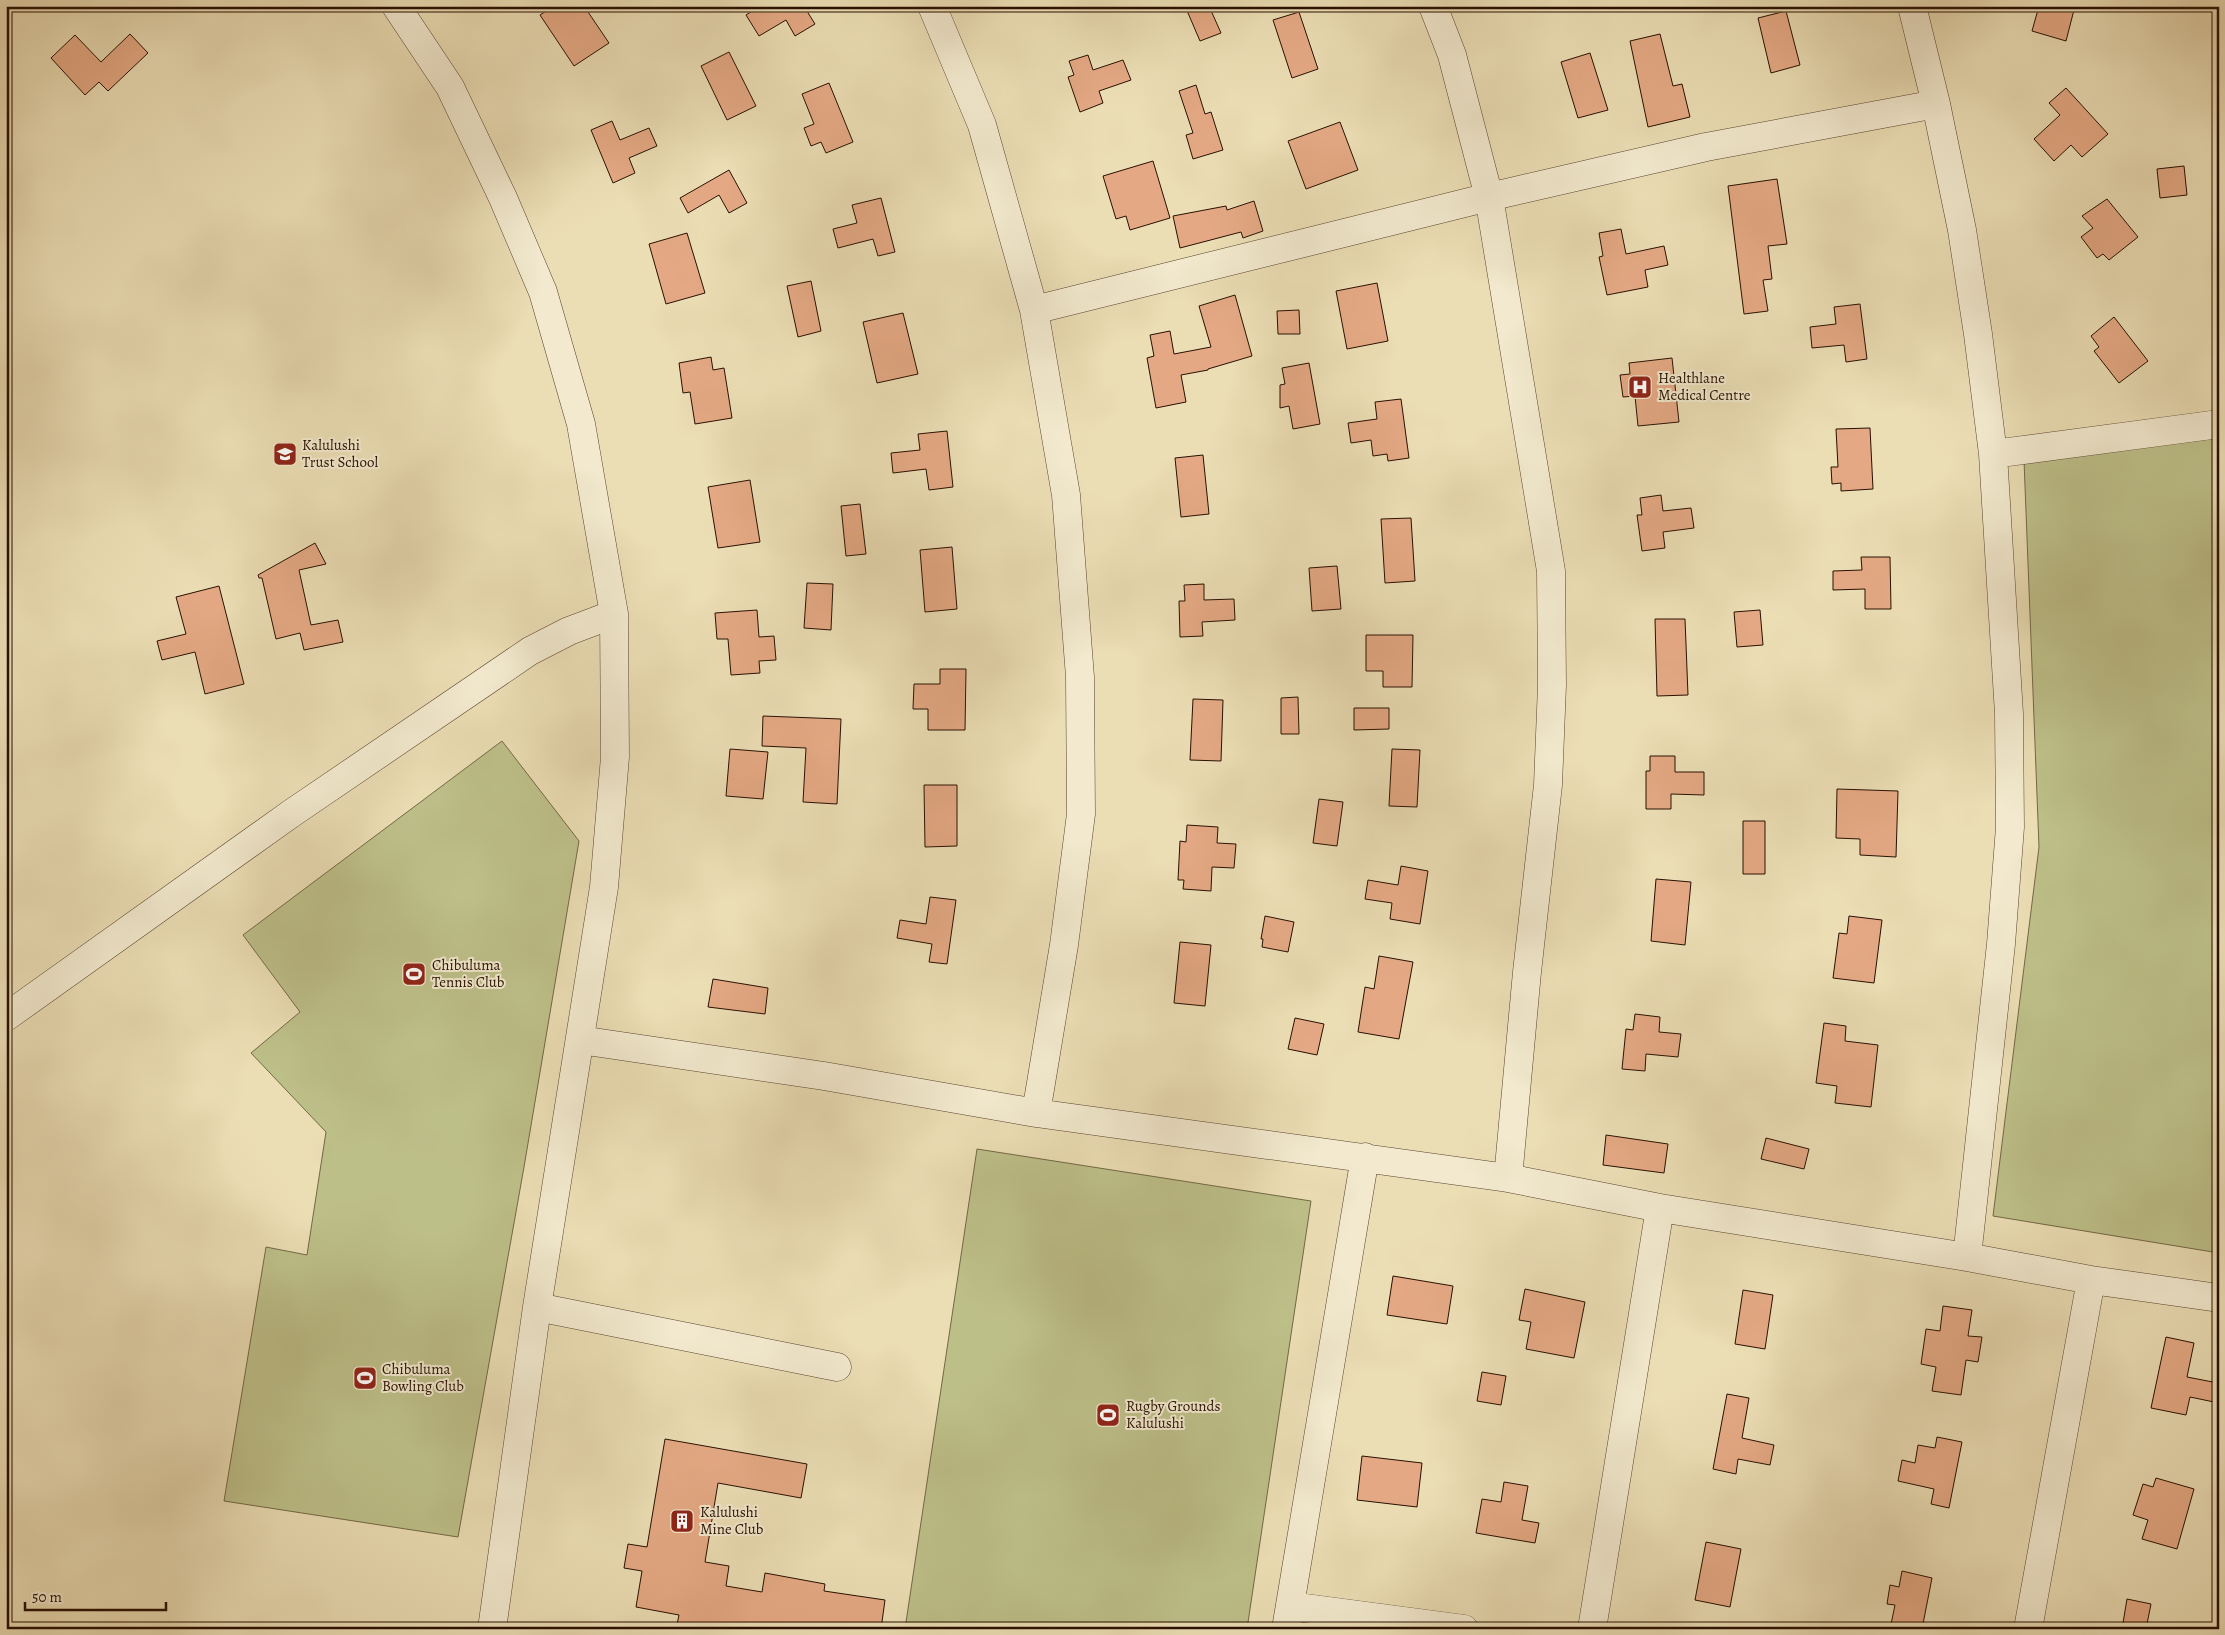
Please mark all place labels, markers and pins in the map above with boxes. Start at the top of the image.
place label: Healthlane Medical Centre [1658,368,1751,405]
hospital icon: Healthlane Medical Centre [1627,374,1653,400]
place label: Kalulushi Trust School [302,435,379,472]
school or university icon: Kalulushi Trust School [272,441,298,467]
place label: Chibuluma Tennis Club [432,955,505,992]
sports icon: Chibuluma Tennis Club [401,961,427,987]
place label: Chibuluma Bowling Club [382,1359,464,1396]
sports icon: Chibuluma Bowling Club [352,1365,378,1391]
place label: Rugby Grounds Kalulushi [1126,1396,1221,1433]
sports icon: Rugby Grounds Kalulushi [1095,1402,1121,1428]
place label: Kalulushi Mine Club [700,1502,764,1539]
building icon: Kalulushi Mine Club [669,1508,695,1534]

